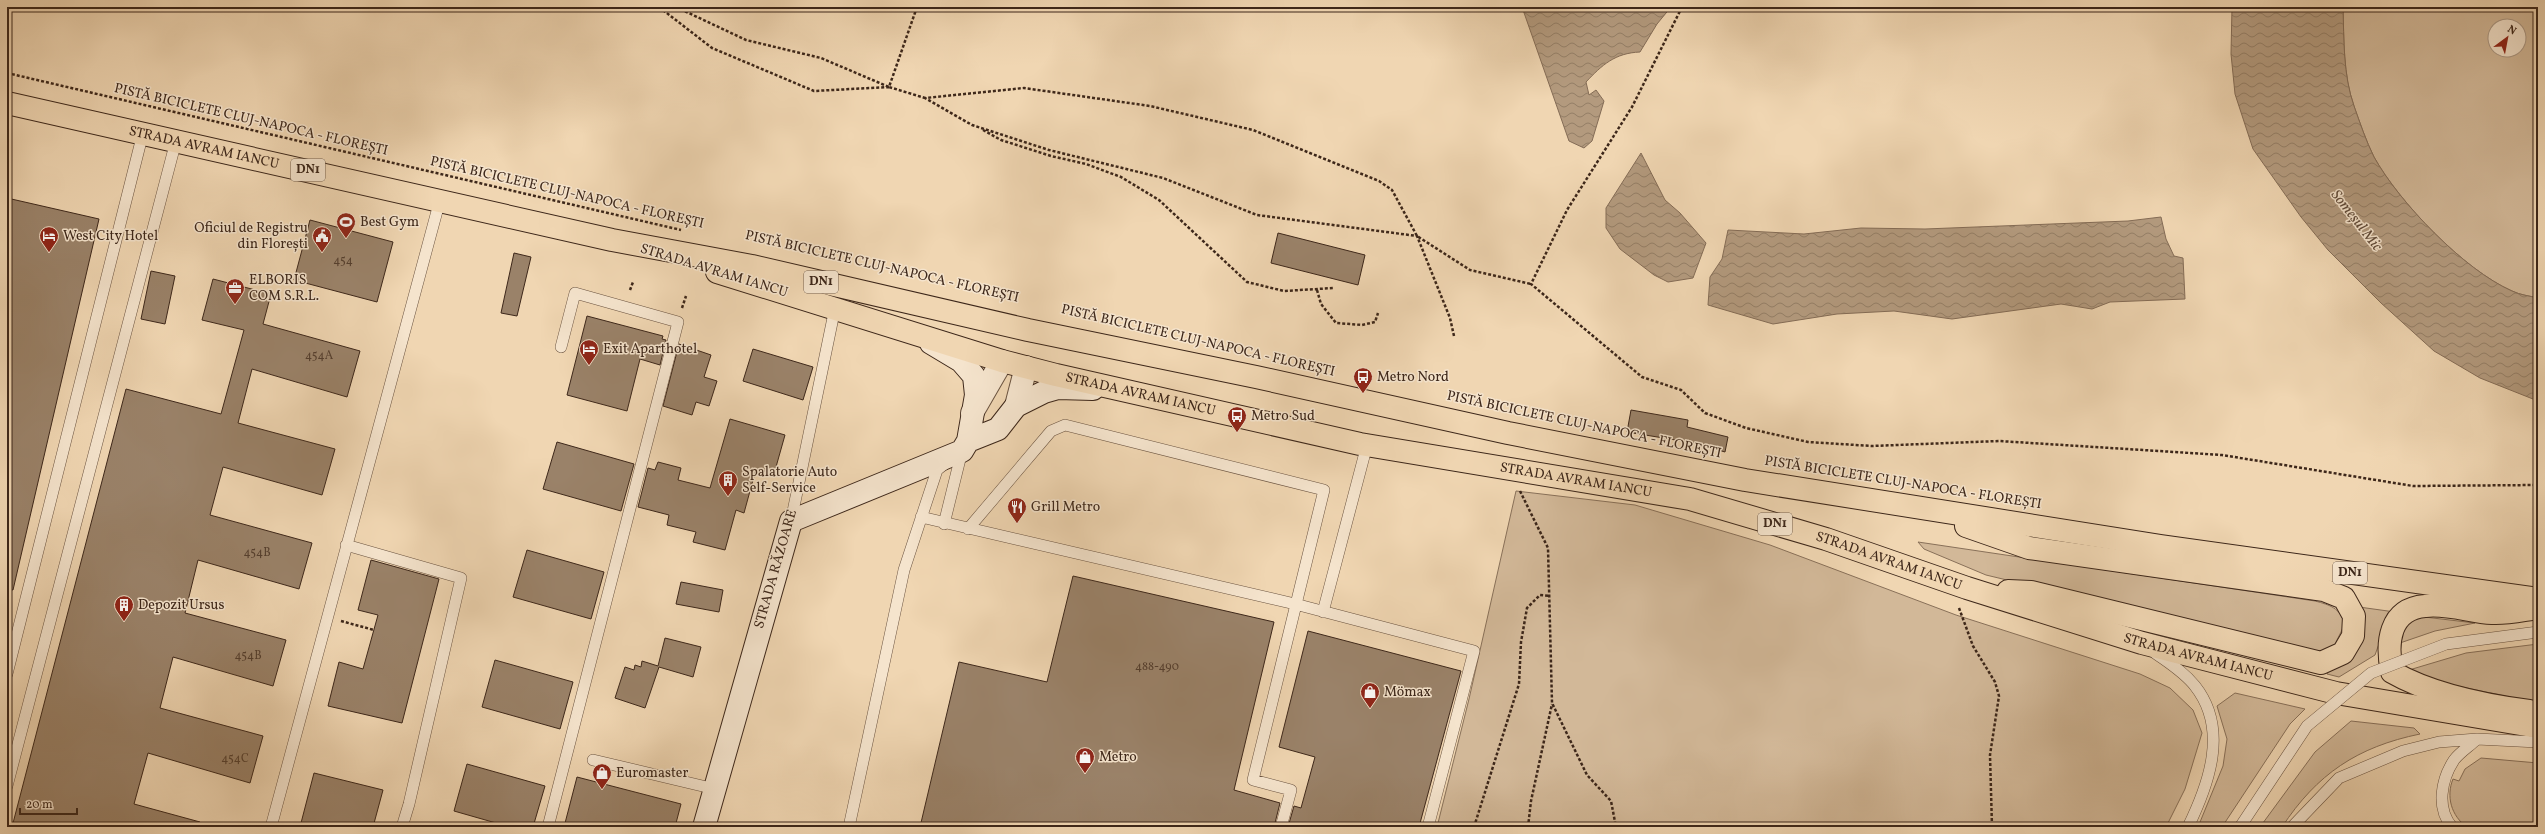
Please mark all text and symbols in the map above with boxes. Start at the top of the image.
north arrow [2487,18,2527,58]
text: N [2504,22,2519,39]
street label: PISTĂ BICICLETE CLUJ-NAPOCA - FLOREȘTI [112,78,390,161]
street label: STRADA AVRAM IANCU [127,121,281,174]
street label: PISTĂ BICICLETE CLUJ-NAPOCA - FLOREȘTI [428,151,706,234]
road number: DN1 [291,159,325,181]
water label: Someșul Mic [2325,186,2387,257]
sports icon: Best Gym [335,211,357,239]
place label: Best Gym [360,213,419,232]
place label: Oficiul de Registru din Florești [194,219,308,254]
hotel icon: West City Hotel [38,225,60,253]
public building icon: Oficiul de Registru din Florești [311,225,333,253]
street label: PISTĂ BICICLETE CLUJ-NAPOCA - FLOREȘTI [743,225,1021,308]
place label: West City Hotel [63,227,158,246]
street label: STRADA AVRAM IANCU [638,239,790,303]
house number: 454 [333,253,353,269]
place label: ELBORIS COM S.R.L. [249,271,319,306]
road number: DN1 [804,271,838,293]
office icon: ELBORIS COM S.R.L. [224,277,246,305]
street label: PISTĂ BICICLETE CLUJ-NAPOCA - FLOREȘTI [1059,299,1337,382]
hotel icon: Exit Aparthotel [578,338,600,366]
place label: Exit Aparthotel [603,340,697,359]
house number: 454A [305,348,334,364]
bus stop icon: Metro Nord [1352,366,1374,394]
street label: STRADA AVRAM IANCU [1064,368,1217,420]
place label: Metro Nord [1377,368,1449,387]
street label: PISTĂ BICICLETE CLUJ-NAPOCA - FLOREȘTI [1445,386,1723,463]
bus stop icon: Metro Sud [1226,405,1248,433]
place label: Metro Sud [1251,407,1315,426]
street label: PISTĂ BICICLETE CLUJ-NAPOCA - FLOREȘTI [1763,451,2043,514]
street label: STRADA AVRAM IANCU [1499,458,1653,502]
place label: Spalatorie Auto Self-Service [742,463,837,498]
building icon: Spalatorie Auto Self-Service [717,469,739,497]
restaurant icon: Grill Metro [1006,496,1028,524]
place label: Grill Metro [1031,498,1100,517]
street label: STRADA RĂZOARE [749,507,802,631]
road number: DN1 [1758,513,1792,535]
street label: STRADA AVRAM IANCU [1814,527,1965,595]
house number: 454B [243,545,271,561]
road number: DN1 [2333,562,2367,584]
building icon: Depozit Ursus [113,594,135,622]
place label: Depozit Ursus [138,596,224,615]
street label: STRADA AVRAM IANCU [2121,628,2275,686]
house number: 454B [234,648,262,664]
house number: 488-490 [1135,659,1179,675]
shop icon: Mömax [1359,681,1381,709]
place label: Mömax [1384,683,1431,702]
shop icon: Metro [1074,746,1096,774]
place label: Metro [1099,748,1137,767]
house number: 454C [221,751,249,767]
shop icon: Euromaster [591,762,613,790]
place label: Euromaster [616,764,688,783]
scale bar [20,790,77,816]
text: 20 m [26,797,53,813]

